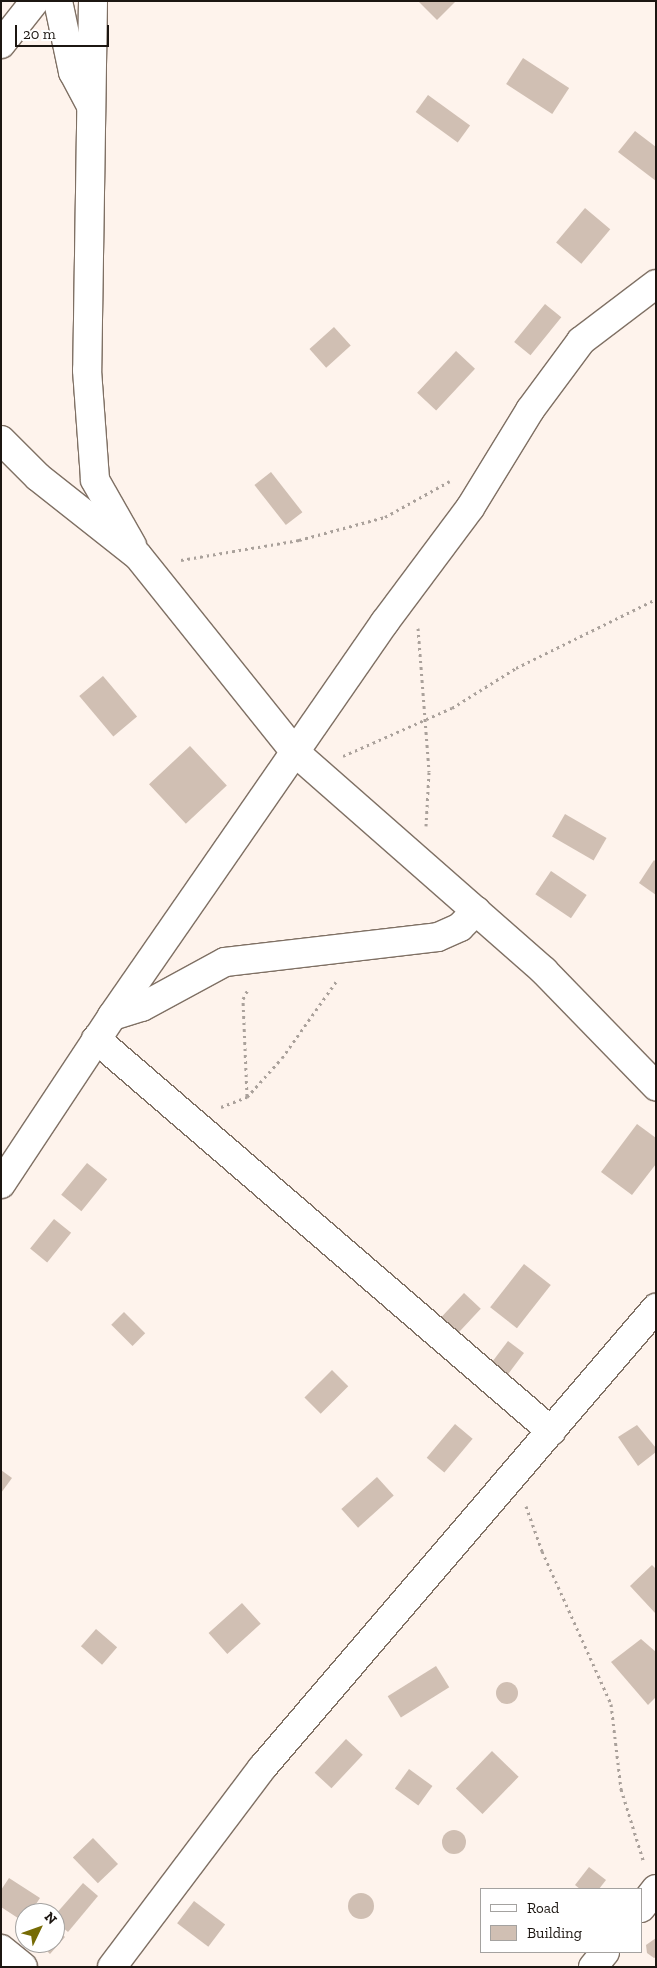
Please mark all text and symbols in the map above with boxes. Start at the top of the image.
scale bar [18,15,111,47]
text: 20 m [23,25,56,43]
legend [480,1888,642,1953]
text: Road [527,1899,559,1917]
north arrow [15,1903,65,1953]
text: N [41,1909,61,1928]
text: Building [527,1924,582,1942]

